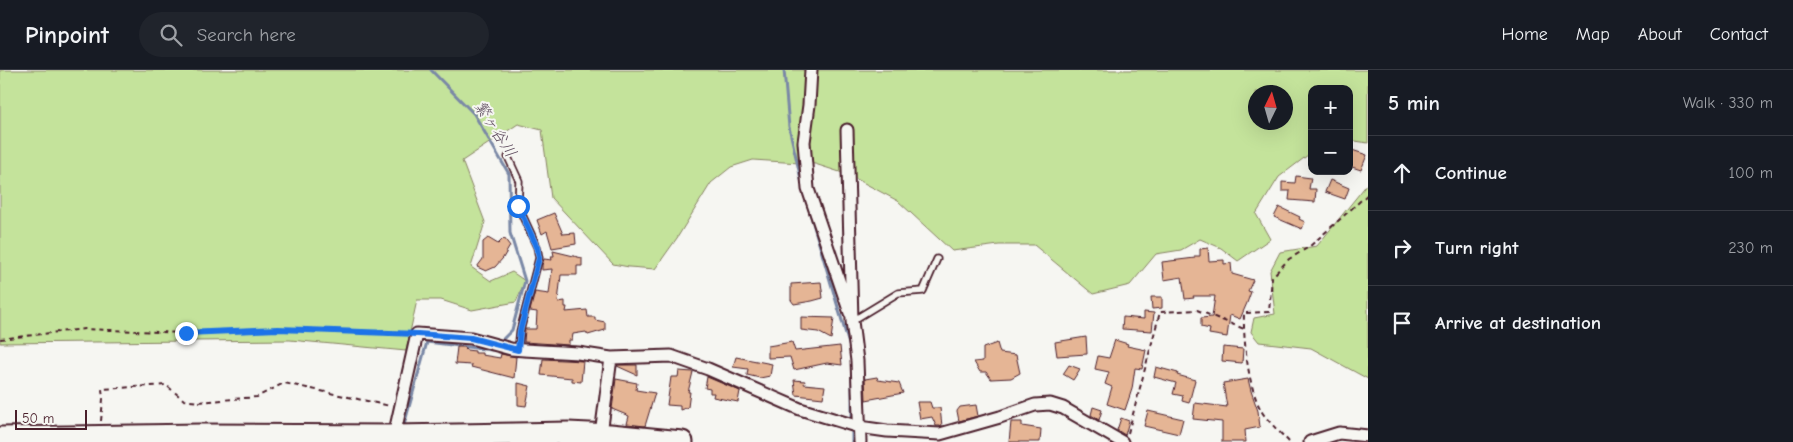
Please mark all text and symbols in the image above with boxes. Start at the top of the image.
search box [139,12,489,57]
text: Pinpoint [25,21,109,49]
icon: search [157,21,185,49]
text: Search here [197,24,296,46]
text: Home [1501,24,1548,45]
text: Map [1576,24,1610,45]
text: About [1638,24,1682,45]
text: Contact [1710,24,1768,45]
north arrow [1248,85,1293,130]
map controls [1308,85,1353,175]
button: + [1308,85,1353,130]
text: 5 min [1388,91,1440,115]
text: Walk · 330 m [1683,94,1773,112]
water label: 繁ヶ谷川 [470,97,520,161]
button: − [1308,130,1353,175]
icon: ahead [1388,159,1416,187]
text: Continue [1435,162,1507,184]
text: 100 m [1729,164,1773,182]
route start [507,195,530,218]
icon: right [1388,234,1416,262]
text: Turn right [1435,237,1519,259]
text: 230 m [1728,239,1773,257]
icon: arrive [1388,309,1416,337]
text: Arrive at destination [1435,312,1601,334]
route end [175,322,198,345]
scale bar [15,407,88,430]
text: 50 m [22,410,54,427]

